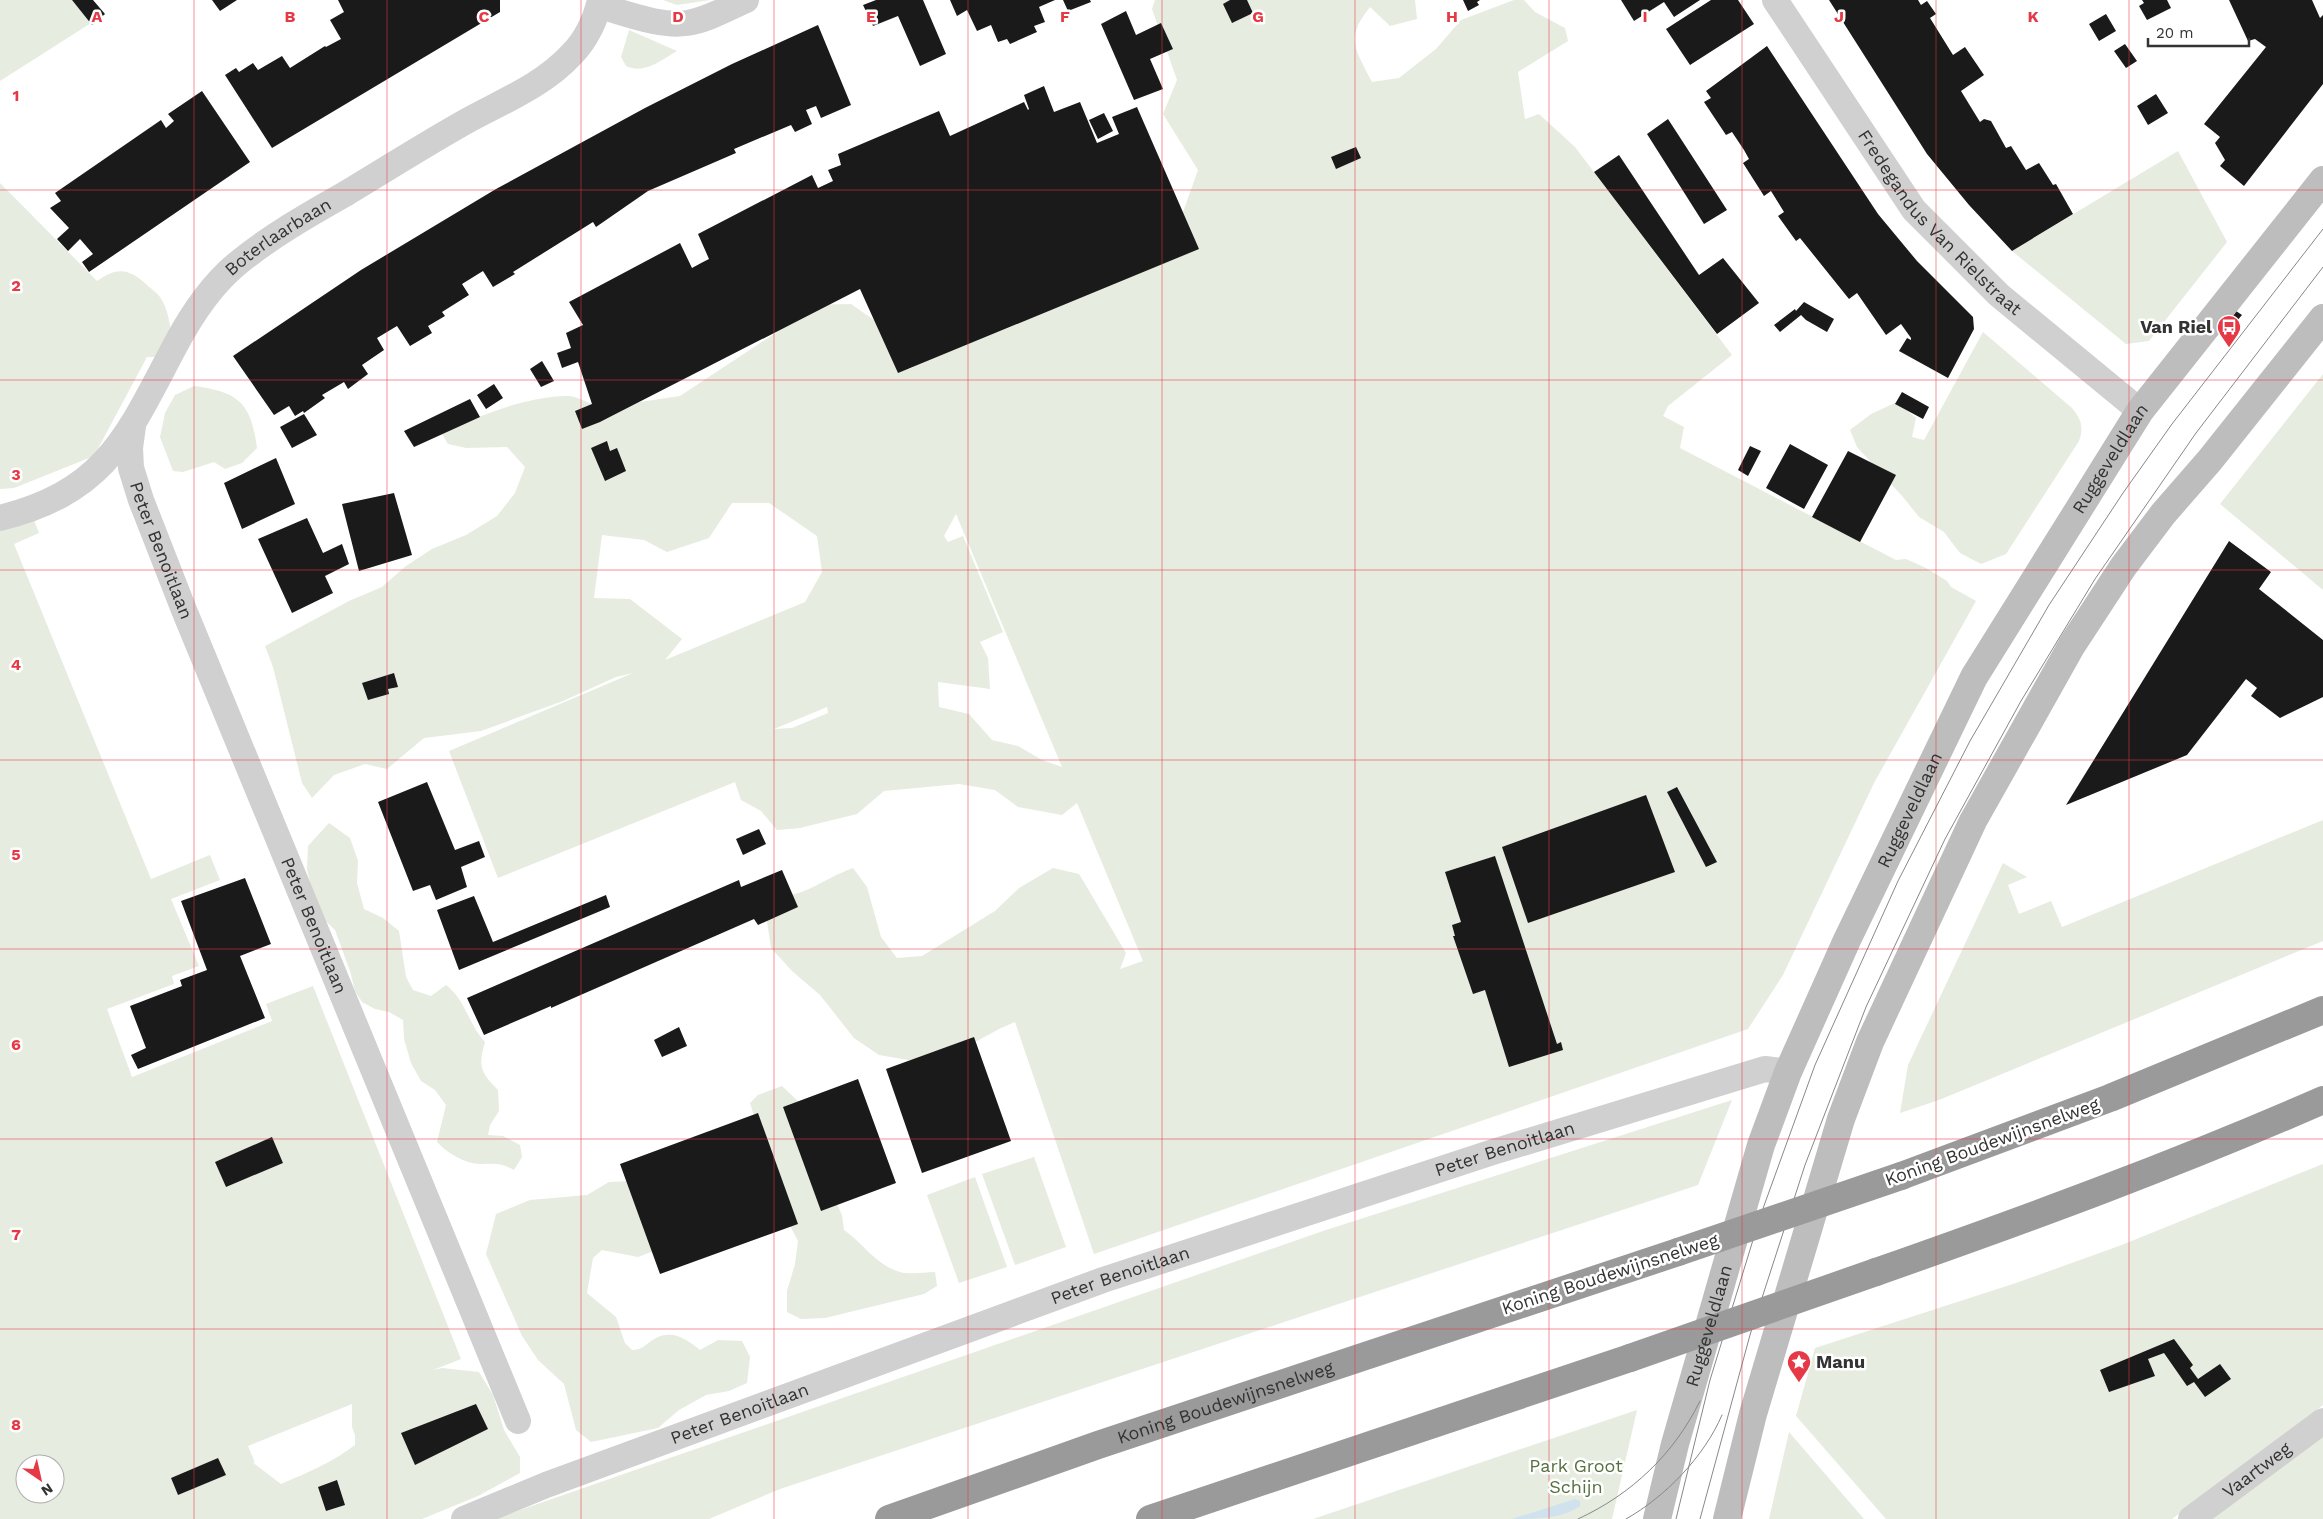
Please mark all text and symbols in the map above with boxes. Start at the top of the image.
text: A [92,7,103,26]
text: B [285,7,296,26]
text: C [479,7,490,26]
text: D [672,7,684,26]
text: E [866,7,876,26]
text: F [1060,7,1070,26]
text: G [1252,7,1264,26]
text: H [1446,7,1458,26]
text: I [1642,7,1648,26]
text: J [1834,7,1844,26]
text: K [2027,7,2039,26]
scale bar [2148,15,2249,47]
text: 20 m [2156,24,2194,42]
text: 1 [13,86,19,105]
street label: Fredegandus Van Rielstraat [1854,126,2026,320]
street label: Boterlaarbaan [220,193,335,280]
text: 2 [11,276,21,295]
bus stop icon: Van Riel [2216,314,2242,348]
place label: Van Riel [2140,316,2212,337]
street label: Ruggeveldlaan [2068,399,2152,517]
text: 3 [11,465,21,484]
street label: Peter Benoitlaan [126,479,198,622]
text: 4 [11,655,21,674]
street label: Ruggeveldlaan [1872,749,1946,871]
text: 5 [11,845,21,864]
street label: Peter Benoitlaan [277,854,352,997]
text: 6 [11,1035,21,1054]
street label: Koning Boudewijnsnelweg [1882,1093,2102,1190]
street label: Peter Benoitlaan [1432,1117,1577,1180]
text: 7 [11,1225,21,1244]
street label: Koning Boudewijnsnelweg [1499,1228,1721,1319]
street label: Peter Benoitlaan [1048,1241,1192,1308]
street label: Ruggeveldlaan [1681,1262,1736,1389]
place icon: Manu [1786,1349,1812,1383]
place label: Manu [1816,1351,1865,1372]
street label: Koning Boudewijnsnelweg [1114,1356,1337,1448]
street label: Peter Benoitlaan [667,1378,811,1448]
text: 8 [11,1415,21,1434]
street label: Vaartweg [2218,1437,2295,1502]
north arrow [15,1454,65,1504]
park label: Park Groot Schijn [1529,1455,1623,1497]
text: N [38,1480,56,1499]

